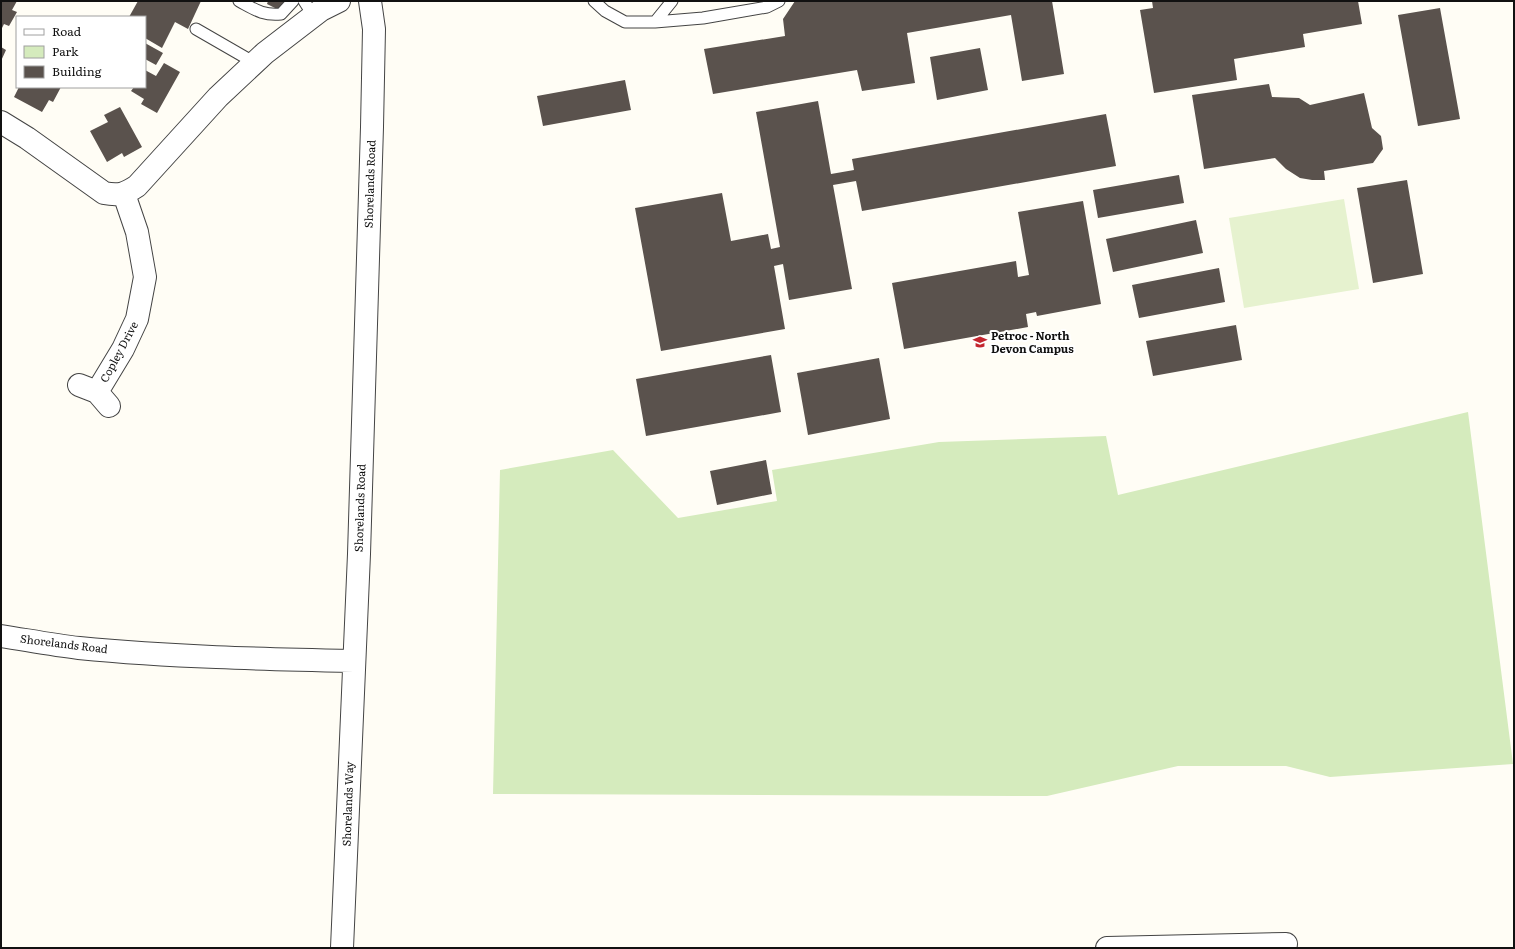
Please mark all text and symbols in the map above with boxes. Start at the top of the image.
legend [16,16,146,88]
text: Road [52,22,82,40]
text: Park [52,42,79,60]
text: Building [52,62,102,80]
street label: Shorelands Road [359,139,379,228]
street label: Copley Drive [95,318,141,385]
place label: Petroc - North Devon Campus [991,327,1074,356]
school or university icon: Petroc - North Devon Campus [972,334,988,350]
street label: Shorelands Road [349,463,369,552]
street label: Shorelands Road [19,630,109,656]
street label: Shorelands Way [338,761,357,847]

